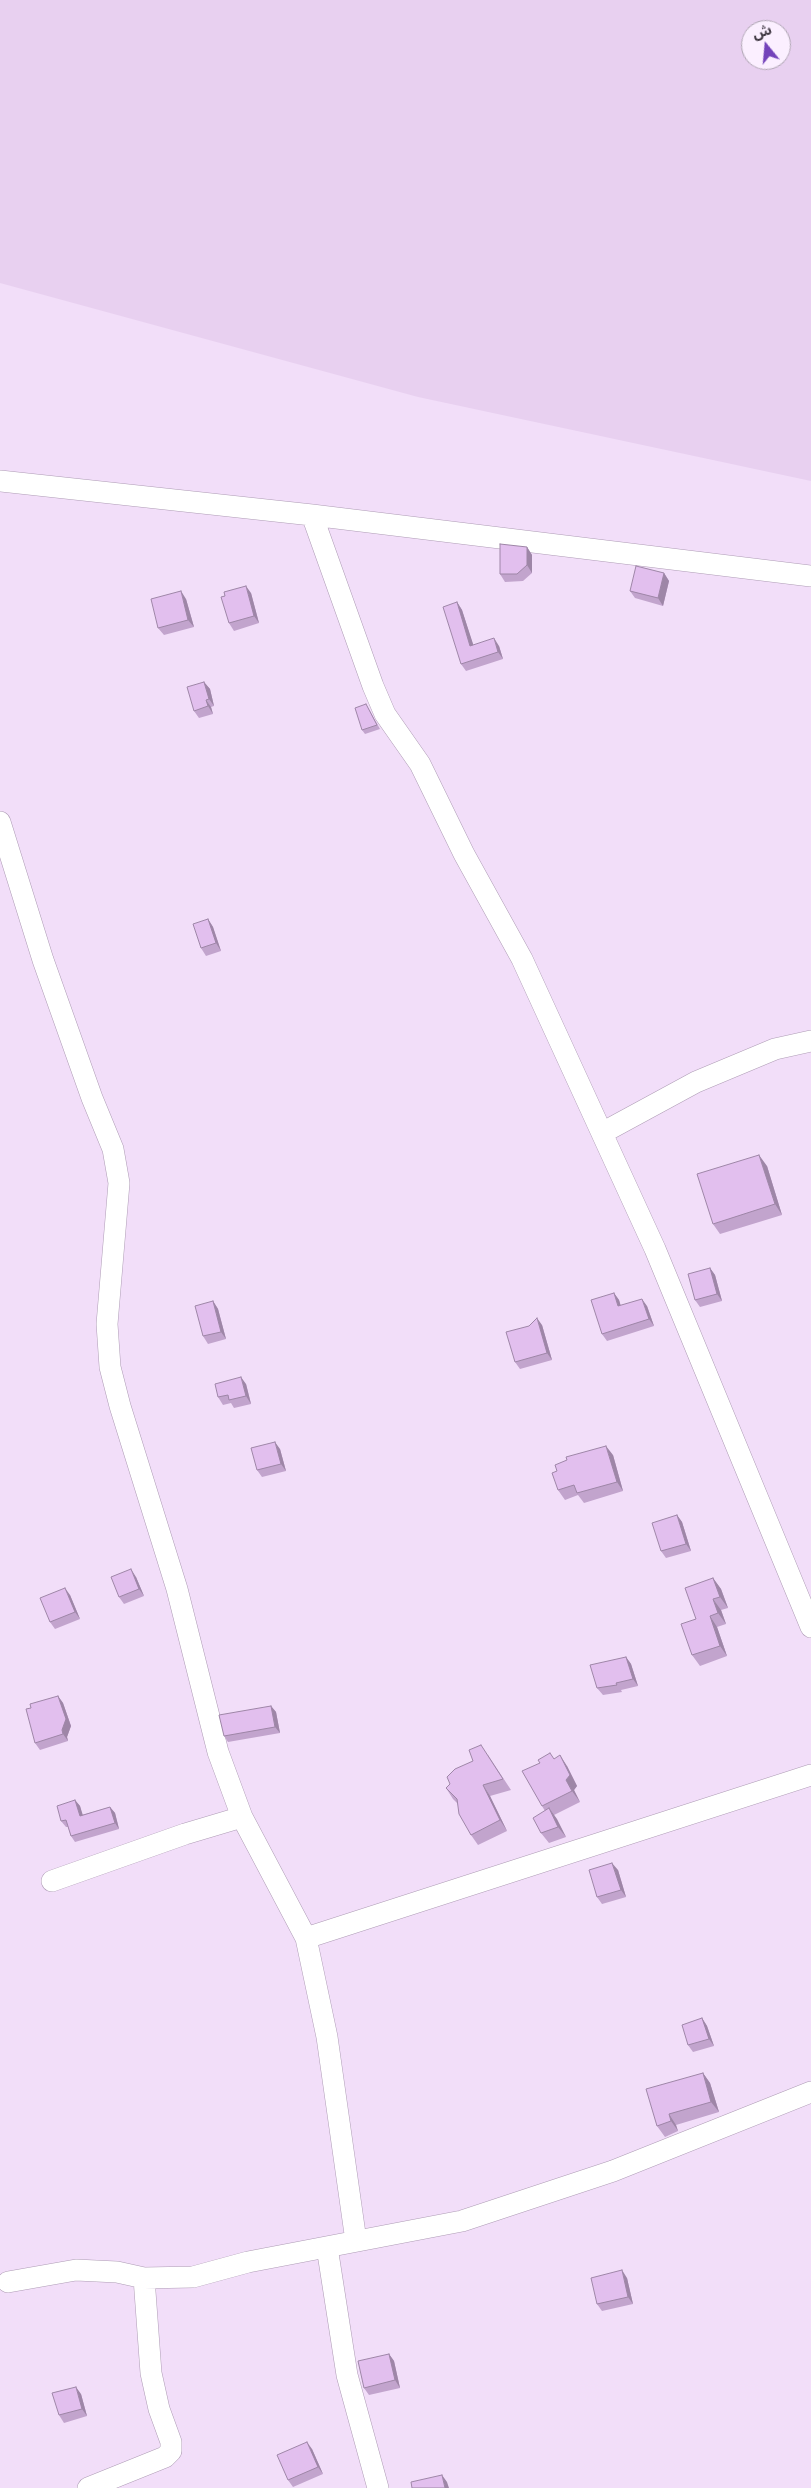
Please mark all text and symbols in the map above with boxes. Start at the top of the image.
north arrow [741,20,791,70]
text: ش [750,20,774,43]

